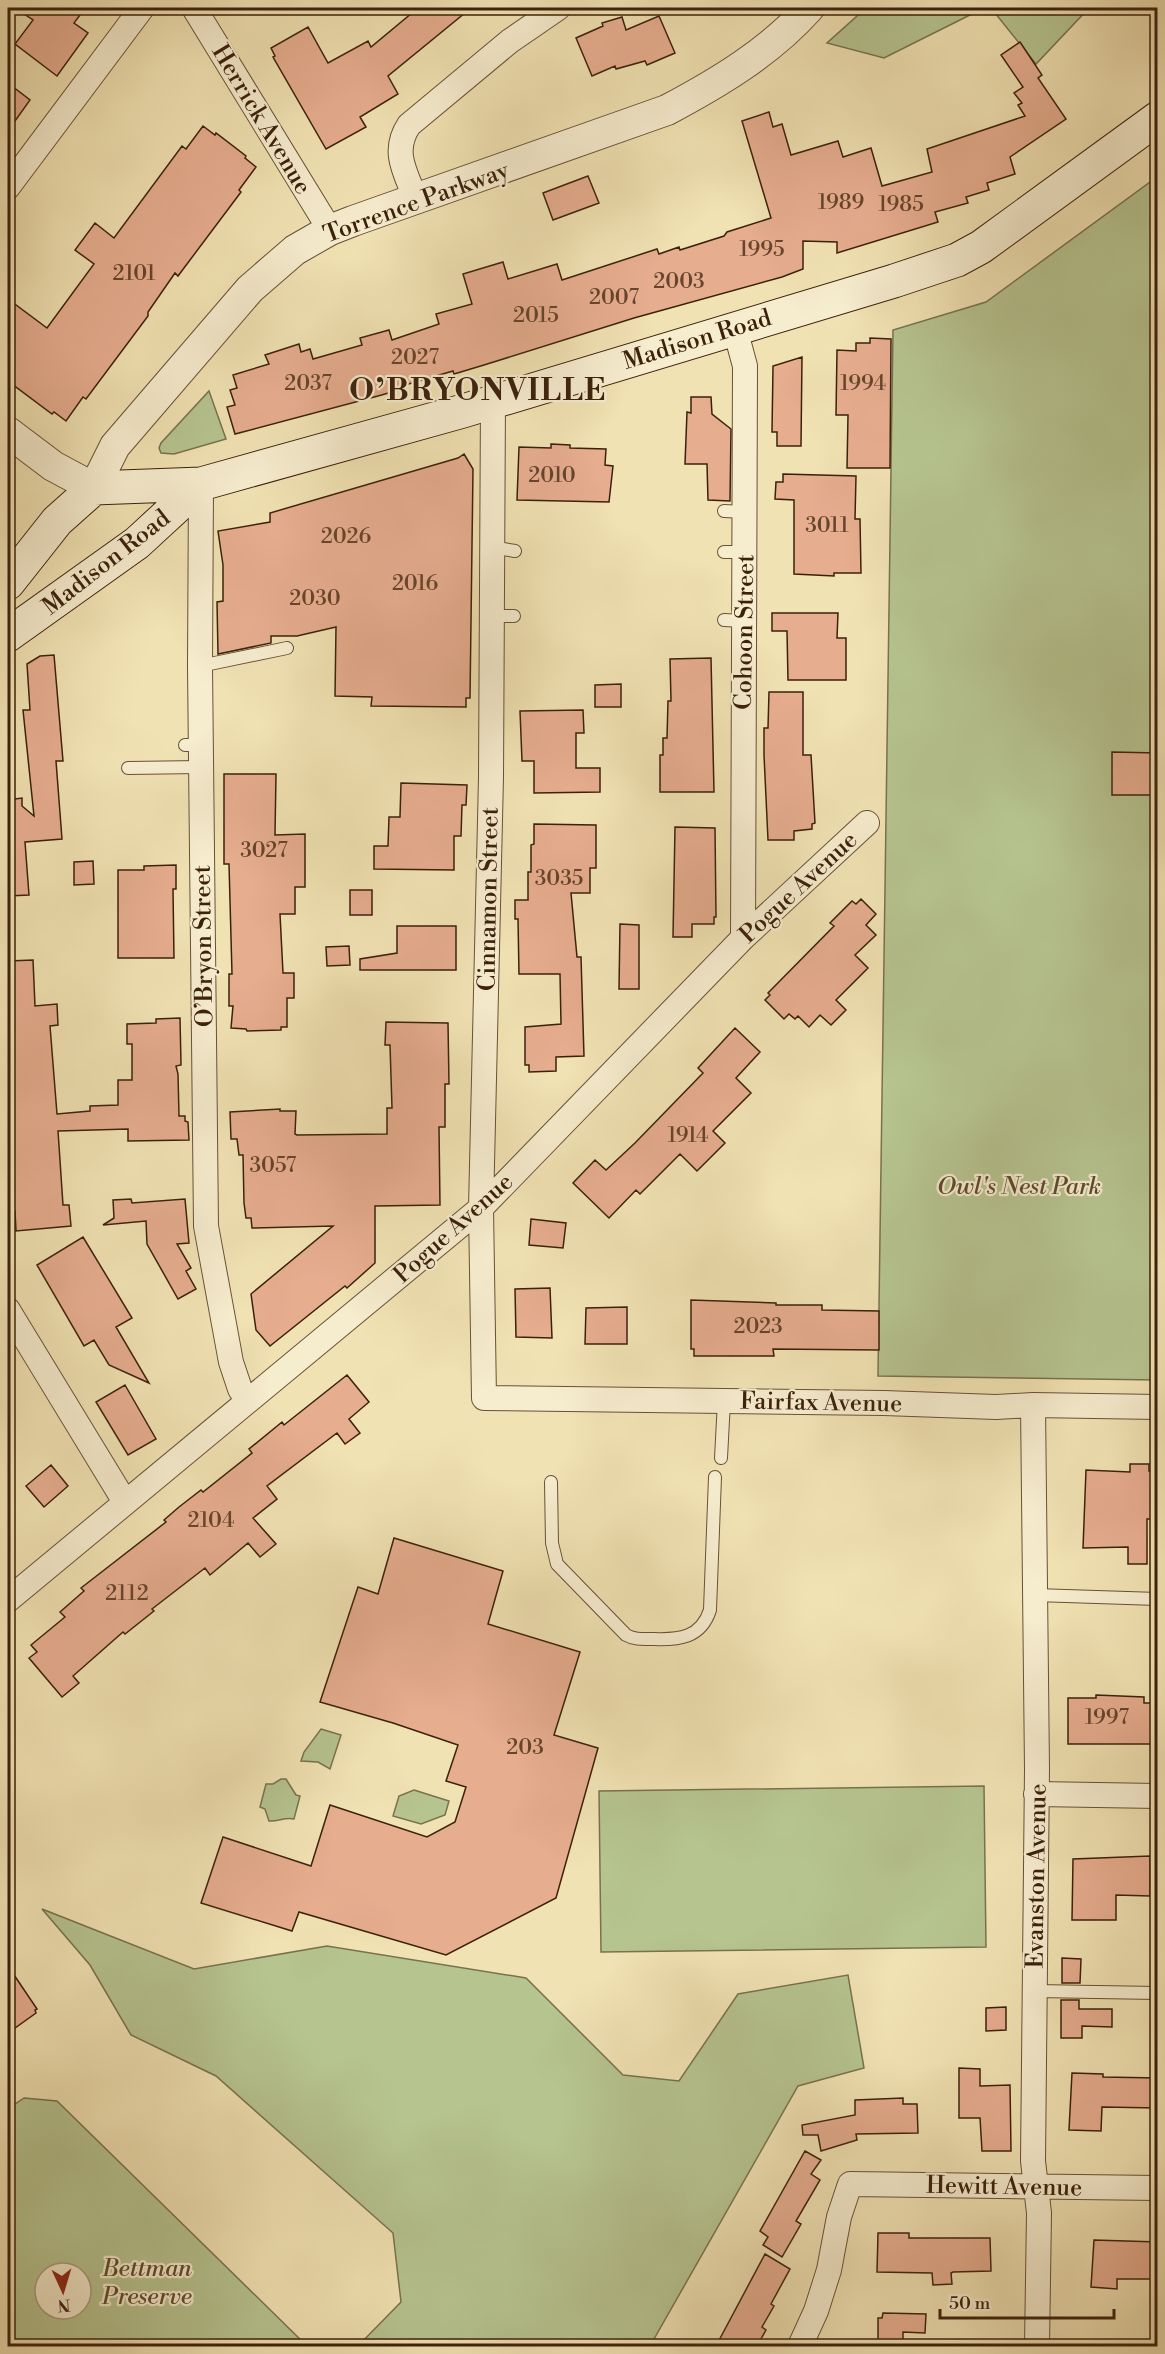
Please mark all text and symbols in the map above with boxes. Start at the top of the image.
street label: Herrick Avenue [205,39,318,200]
street label: Torrence Parkway [320,155,513,250]
house number: 1989 [818,190,864,216]
house number: 1985 [878,192,924,218]
house number: 1995 [739,237,785,263]
house number: 2101 [113,261,155,287]
house number: 2003 [653,269,705,295]
house number: 2007 [589,285,639,311]
house number: 2015 [513,303,559,329]
street label: Madison Road [619,303,776,377]
house number: 2027 [391,345,439,371]
house number: 2037 [284,371,332,397]
house number: 1994 [840,371,886,397]
district label: O’BRYONVILLE [349,372,607,410]
house number: 2010 [528,463,576,489]
street label: Madison Road [37,503,177,622]
house number: 3011 [805,513,849,539]
house number: 2026 [321,524,371,550]
street label: Cohoon Street [729,553,761,710]
house number: 2016 [392,571,438,597]
house number: 2030 [289,586,341,612]
street label: Cinnamon Street [472,806,506,991]
street label: Pogue Avenue [733,825,864,950]
house number: 3027 [240,838,288,864]
street label: O’Bryon Street [188,864,220,1027]
house number: 3035 [535,866,583,892]
house number: 1914 [667,1123,709,1149]
house number: 3057 [250,1153,297,1179]
street label: Pogue Avenue [388,1167,520,1290]
park label: Owl's Nest Park [937,1172,1101,1202]
house number: 2023 [733,1314,783,1340]
street label: Fairfax Avenue [740,1387,902,1419]
house number: 2104 [187,1508,235,1534]
house number: 2112 [105,1581,149,1607]
house number: 1997 [1085,1705,1130,1731]
house number: 203 [506,1735,544,1761]
street label: Evanston Avenue [1020,1783,1054,1969]
street label: Hewitt Avenue [925,2171,1082,2203]
park label: Bettman Preserve [101,2254,192,2312]
north arrow [33,2261,93,2321]
scale bar [940,2282,1114,2320]
text: 50 m [949,2292,991,2315]
text: N [57,2295,71,2315]

